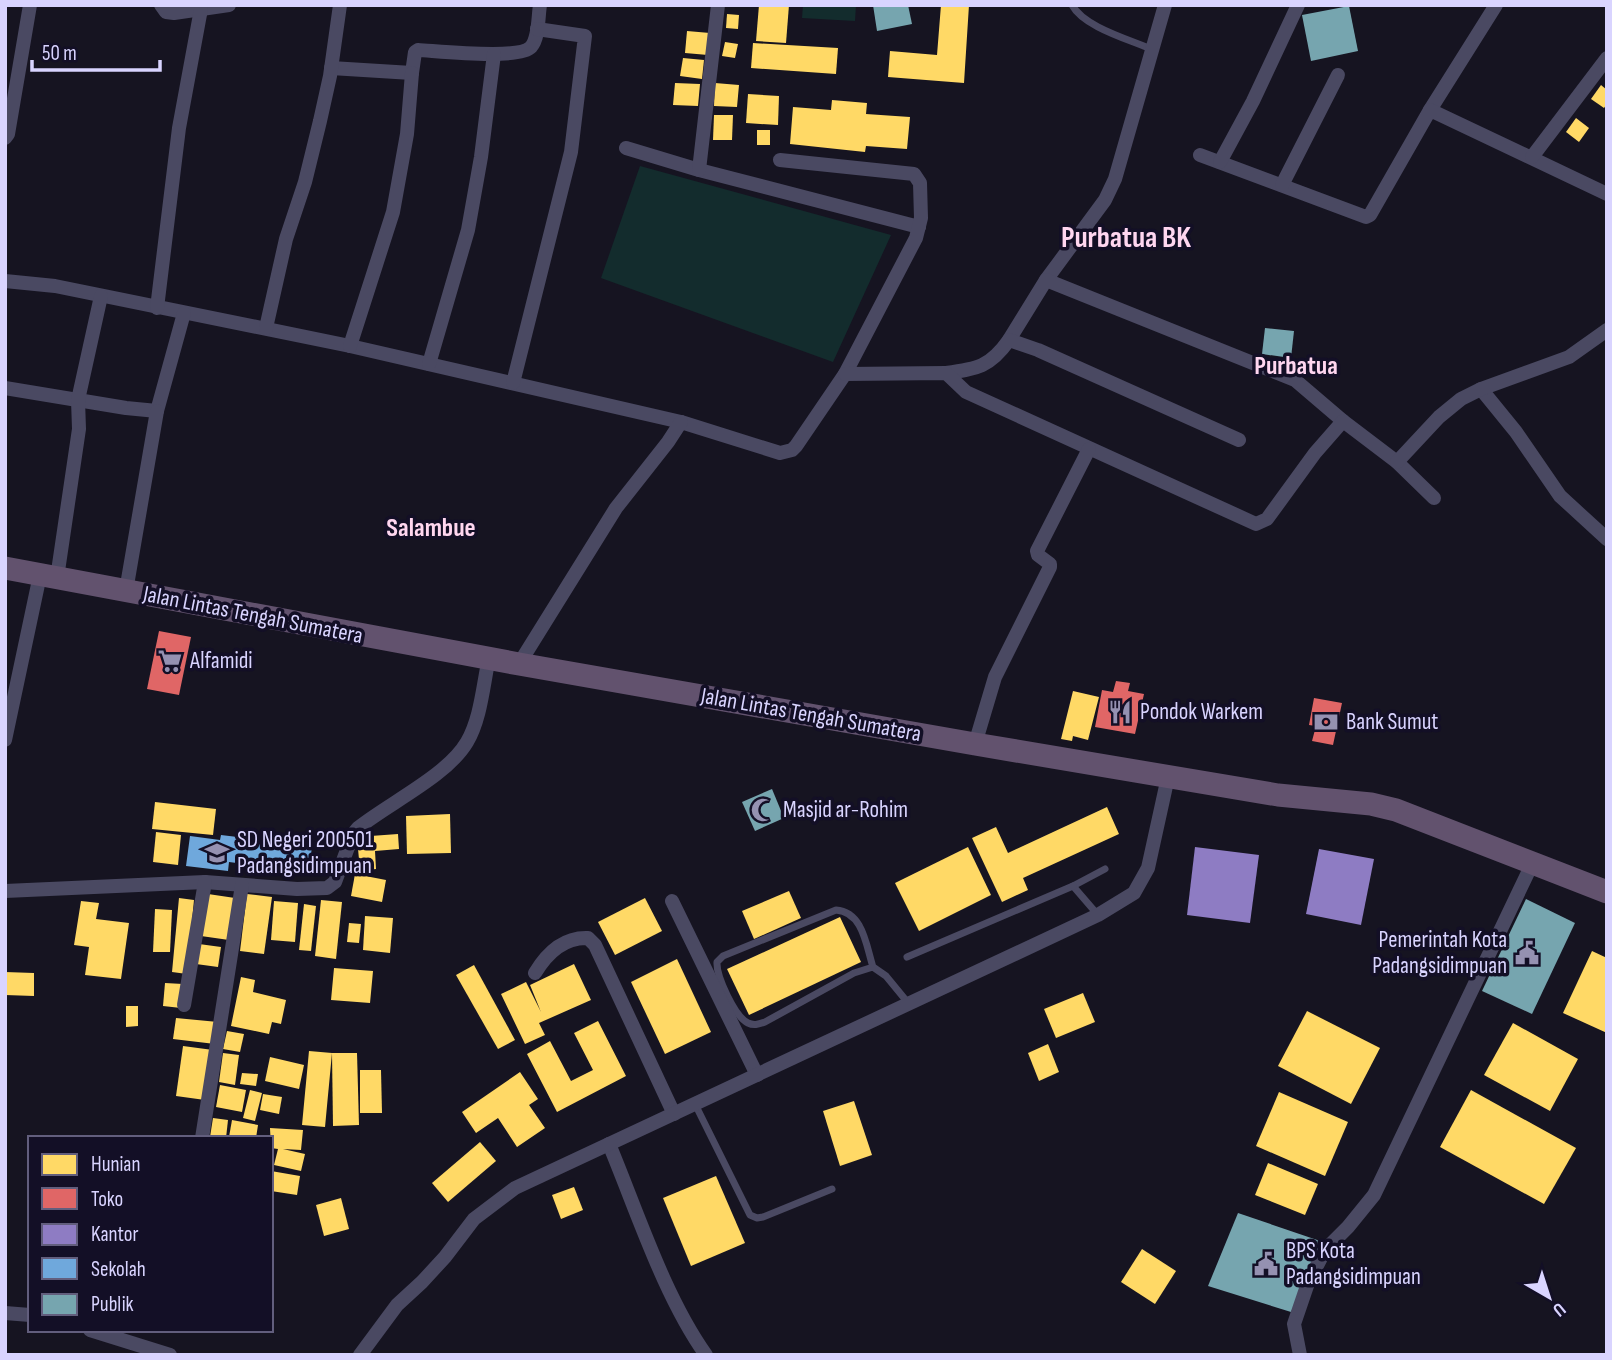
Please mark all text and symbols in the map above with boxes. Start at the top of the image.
scale bar [32,28,159,72]
text: 50 m [42,41,77,66]
district label: Purbatua BK [1061,220,1191,256]
district label: Purbatua [1254,351,1338,382]
district label: Salambue [386,513,476,544]
street label: Jalan Lintas Tengah Sumatera [140,580,365,650]
supermarket icon: Alfamidi [156,647,184,675]
place label: Alfamidi [189,647,253,675]
street label: Jalan Lintas Tengah Sumatera [698,682,923,748]
restaurant icon: Pondok Warkem [1106,698,1134,726]
place label: Pondok Warkem [1140,698,1263,726]
bank icon: Bank Sumut [1312,708,1340,736]
place label: Bank Sumut [1346,708,1438,736]
mosque icon: Masjid ar-Rohim [749,796,777,824]
place label: Masjid ar-Rohim [783,796,908,824]
place label: SD Negeri 200501 Padangsidimpuan [237,826,373,880]
school or university icon: SD Negeri 200501 Padangsidimpuan [203,839,231,867]
place label: Pemerintah Kota Padangsidimpuan [1372,926,1507,980]
public building icon: Pemerintah Kota Padangsidimpuan [1513,939,1541,967]
legend [28,1136,273,1332]
text: Hunian [91,1152,140,1177]
text: Toko [91,1187,123,1212]
text: Kantor [91,1222,139,1247]
place label: BPS Kota Padangsidimpuan [1286,1237,1421,1291]
public building icon: BPS Kota Padangsidimpuan [1252,1250,1280,1278]
text: Sekolah [91,1257,146,1282]
north arrow [1514,1262,1584,1332]
text: Publik [91,1292,134,1317]
text: U [1548,1297,1570,1321]

